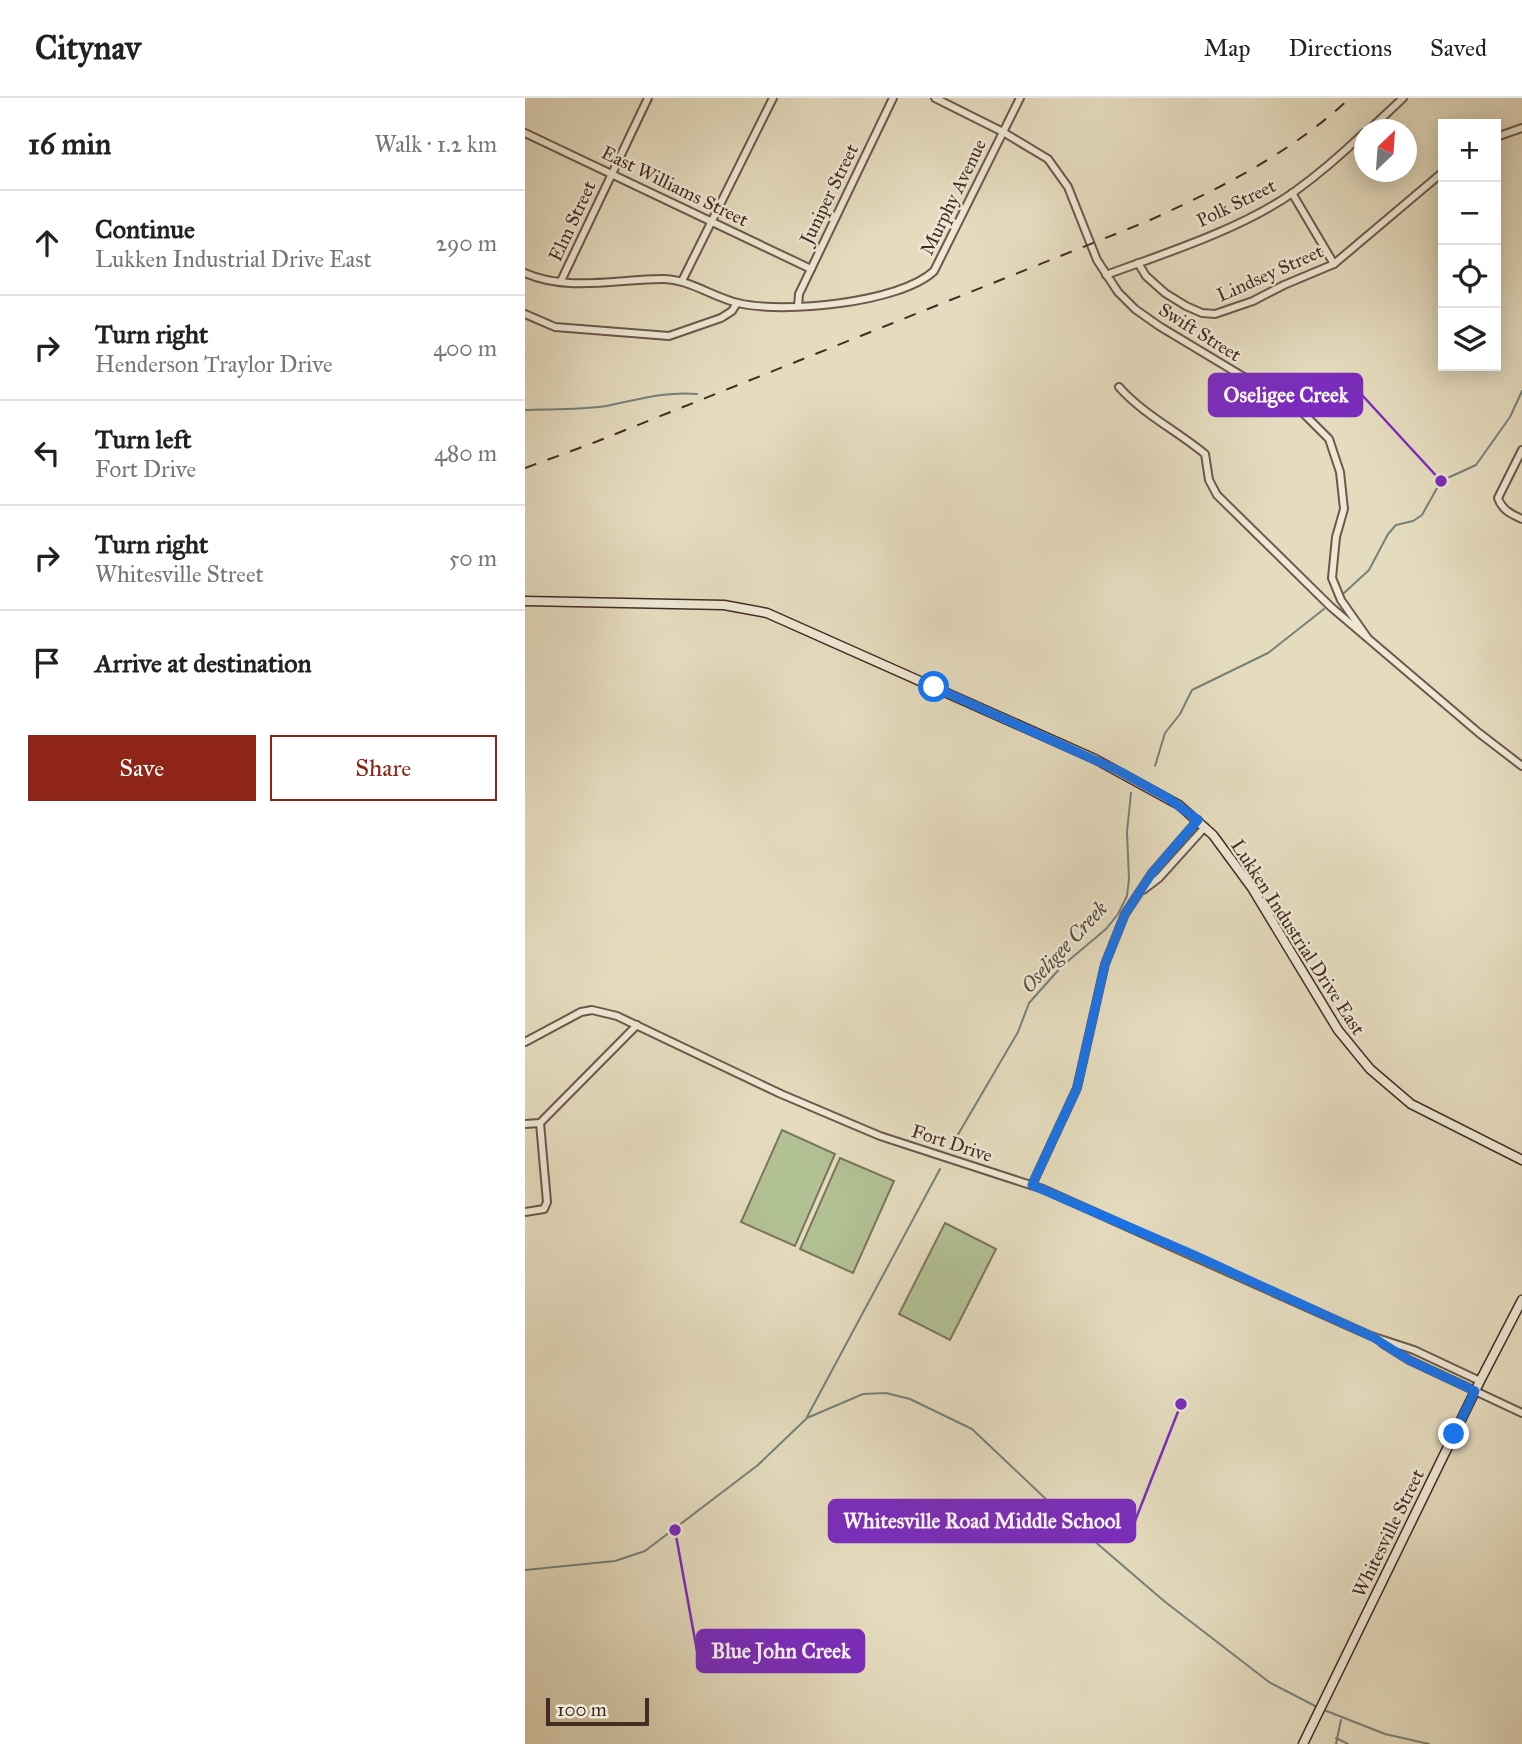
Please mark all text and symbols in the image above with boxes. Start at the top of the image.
text: Citynav [35,28,141,68]
text: Map [1204,33,1251,63]
text: Directions [1289,33,1392,63]
text: Saved [1430,33,1487,63]
north arrow [1354,119,1417,182]
map controls [1438,119,1501,371]
button: + [1438,119,1501,182]
text: 16 min [28,126,111,162]
text: Walk · 1.2 km [375,130,497,158]
street label: Murphy Avenue [915,135,991,259]
street label: Juniper Street [794,140,864,250]
street label: East Williams Street [598,141,752,232]
street label: Polk Street [1193,174,1280,232]
street label: Elm Street [543,177,601,265]
button: − [1438,182,1501,245]
text: Continue [95,213,195,245]
icon: ahead [28,224,66,262]
text: 290 m [436,229,497,257]
street label: Lindsey Street [1213,239,1327,307]
text: Lukken Industrial Drive East [95,245,372,273]
button: locate [1438,245,1501,308]
street label: Swift Street [1155,298,1246,367]
button: layers [1438,308,1501,371]
text: Turn right [95,318,208,350]
icon: right [28,329,66,367]
text: 400 m [433,334,497,362]
text: Henderson Traylor Drive [95,350,333,378]
callout: Oseligee Creek [1209,374,1362,416]
text: Oseligee Creek [1224,382,1350,408]
text: Turn left [95,423,191,455]
icon: left [28,434,66,472]
text: 480 m [434,439,497,467]
text: Fort Drive [95,455,196,483]
text: Turn right [95,528,208,560]
icon: right [28,539,66,577]
text: 50 m [449,544,497,572]
text: Whitesville Street [95,560,264,588]
icon: arrive [28,644,66,682]
text: Arrive at destination [95,647,312,679]
route start [918,671,949,702]
button: Save [28,735,256,801]
button: Share [270,735,497,801]
street label: Lukken Industrial Drive East [1226,835,1370,1039]
water label: Oseligee Creek [1015,895,1113,998]
street label: Fort Drive [909,1119,995,1167]
route end [1438,1418,1469,1449]
street label: Whitesville Street [1347,1465,1429,1601]
callout: Whitesville Road Middle School [829,1500,1135,1542]
text: Whitesville Road Middle School [843,1508,1122,1534]
callout: Blue John Creek [697,1630,864,1672]
text: Blue John Creek [711,1638,852,1665]
scale bar [546,1695,649,1727]
text: 100 m [557,1698,607,1721]

